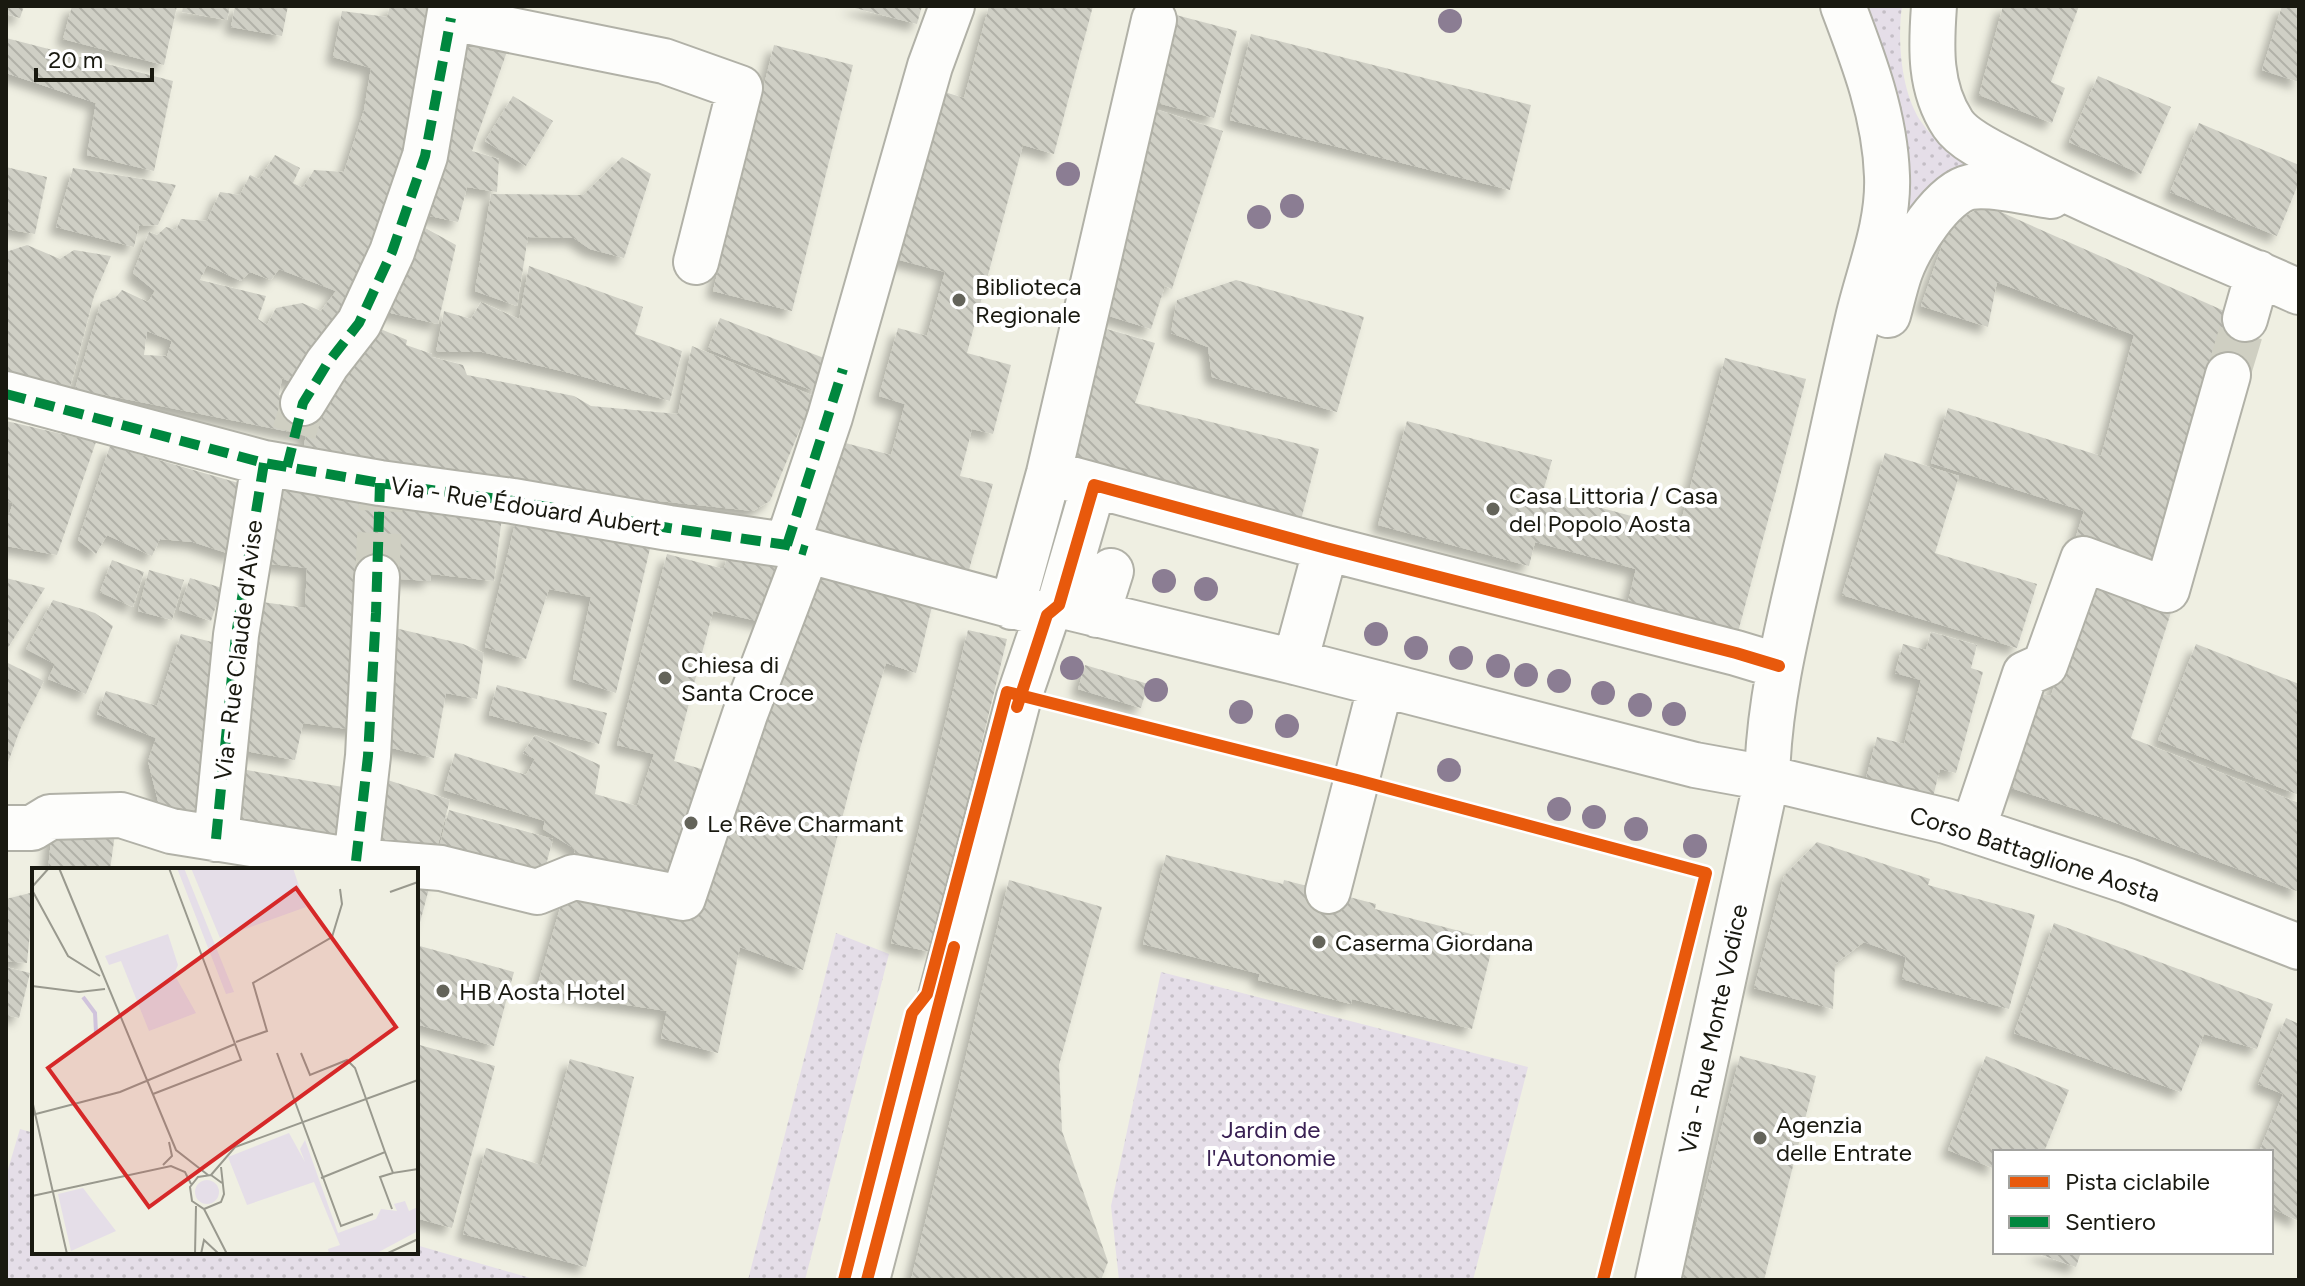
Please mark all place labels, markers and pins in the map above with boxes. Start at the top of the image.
place label: Biblioteca Regionale [975,272,1081,329]
marker: Biblioteca Regionale [950,291,968,309]
place label: Casa Littoria / Casa del Popolo Aosta [1509,481,1718,538]
marker: Casa Littoria / Casa del Popolo Aosta [1484,500,1502,518]
place label: Chiesa di Santa Croce [681,650,814,707]
marker: Chiesa di Santa Croce [656,669,674,687]
place label: Le Rêve Charmant [707,809,904,838]
marker: Le Rêve Charmant [682,814,700,832]
place label: Caserma Giordana [1335,928,1533,957]
marker: Caserma Giordana [1310,933,1328,951]
place label: HB Aosta Hotel [459,977,625,1006]
marker: HB Aosta Hotel [434,982,452,1000]
place label: Agenzia delle Entrate [1776,1110,1912,1167]
marker: Agenzia delle Entrate [1751,1129,1769,1147]

